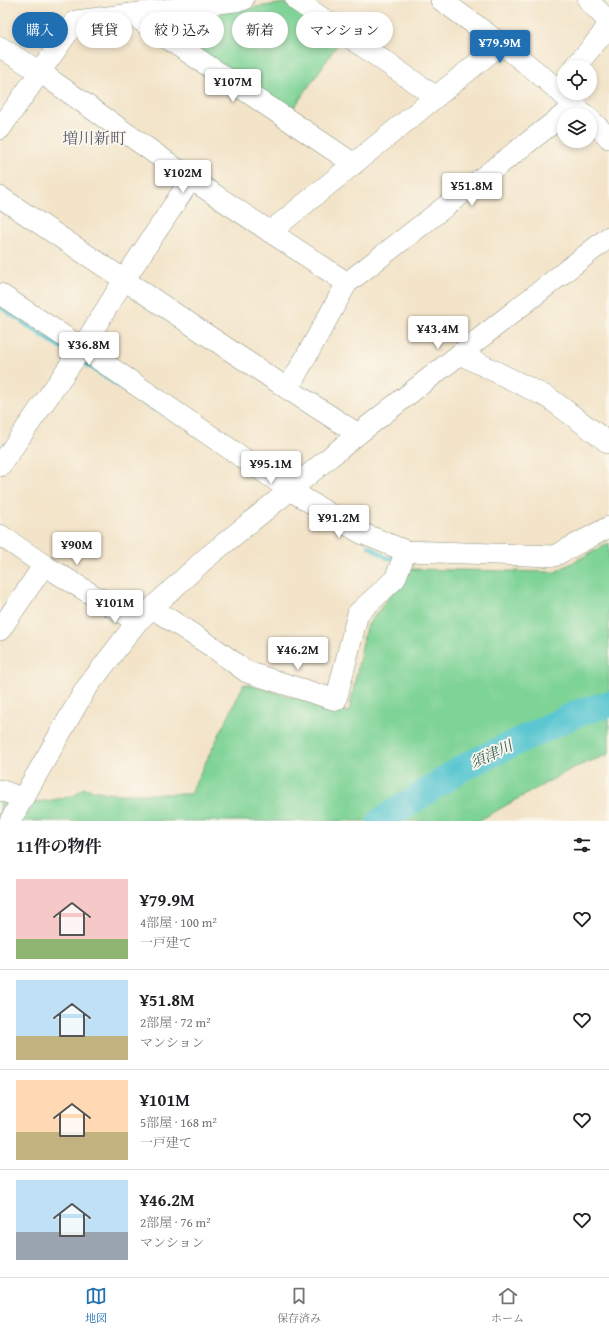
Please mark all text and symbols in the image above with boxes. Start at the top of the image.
chip: 購入 [12,12,68,48]
chip: 賃貸 [76,12,132,48]
chip: 絞り込み [140,12,224,48]
chip: 新着 [232,12,288,48]
chip: マンション [296,12,393,48]
pin: ¥79.9M [467,30,533,64]
text: ¥79.9M [479,33,521,52]
map controls [557,60,597,148]
button: locate [557,60,597,100]
pin: ¥107M [205,69,261,103]
text: ¥107M [214,72,252,91]
button: layers [557,108,597,148]
district label: 増川新町 [62,126,126,150]
pin: ¥102M [155,160,211,194]
text: ¥102M [164,163,202,182]
pin: ¥51.8M [439,173,505,207]
text: ¥51.8M [451,176,493,195]
pin: ¥43.4M [405,316,471,350]
text: ¥43.4M [417,319,459,338]
pin: ¥36.8M [56,332,122,366]
text: ¥36.8M [68,335,110,354]
pin: ¥95.1M [238,451,304,485]
text: ¥95.1M [250,454,292,473]
pin: ¥91.2M [306,505,372,539]
text: ¥91.2M [318,508,360,527]
pin: ¥90M [53,532,101,566]
text: ¥90M [61,535,93,554]
pin: ¥101M [87,590,143,624]
text: ¥101M [96,593,134,612]
pin: ¥46.2M [265,637,331,671]
text: ¥46.2M [277,640,319,659]
water label: 須津川 [466,734,518,773]
text: 11件の物件 [16,833,102,858]
icon: filters [571,834,593,856]
text: ¥79.9M [140,887,195,912]
icon: home [48,895,96,943]
icon: heart [571,908,593,930]
text: 4部屋 · 100 m² [140,913,217,932]
text: 一戸建て [140,933,192,952]
text: ¥51.8M [140,987,195,1012]
icon: home [48,996,96,1044]
icon: heart [571,1009,593,1031]
text: 2部屋 · 72 m² [140,1013,211,1032]
text: マンション [140,1033,204,1052]
text: ¥101M [140,1087,190,1112]
icon: home [48,1096,96,1144]
icon: heart [571,1109,593,1131]
text: 5部屋 · 168 m² [140,1113,217,1132]
text: 一戸建て [140,1133,192,1152]
text: ¥46.2M [140,1187,195,1212]
icon: home [48,1196,96,1244]
icon: heart [571,1209,593,1231]
text: 2部屋 · 76 m² [140,1213,211,1232]
text: マンション [140,1233,204,1252]
tab: 地図 [85,1285,107,1326]
tab: 保存済み [277,1285,321,1326]
tab: ホーム [491,1285,524,1326]

